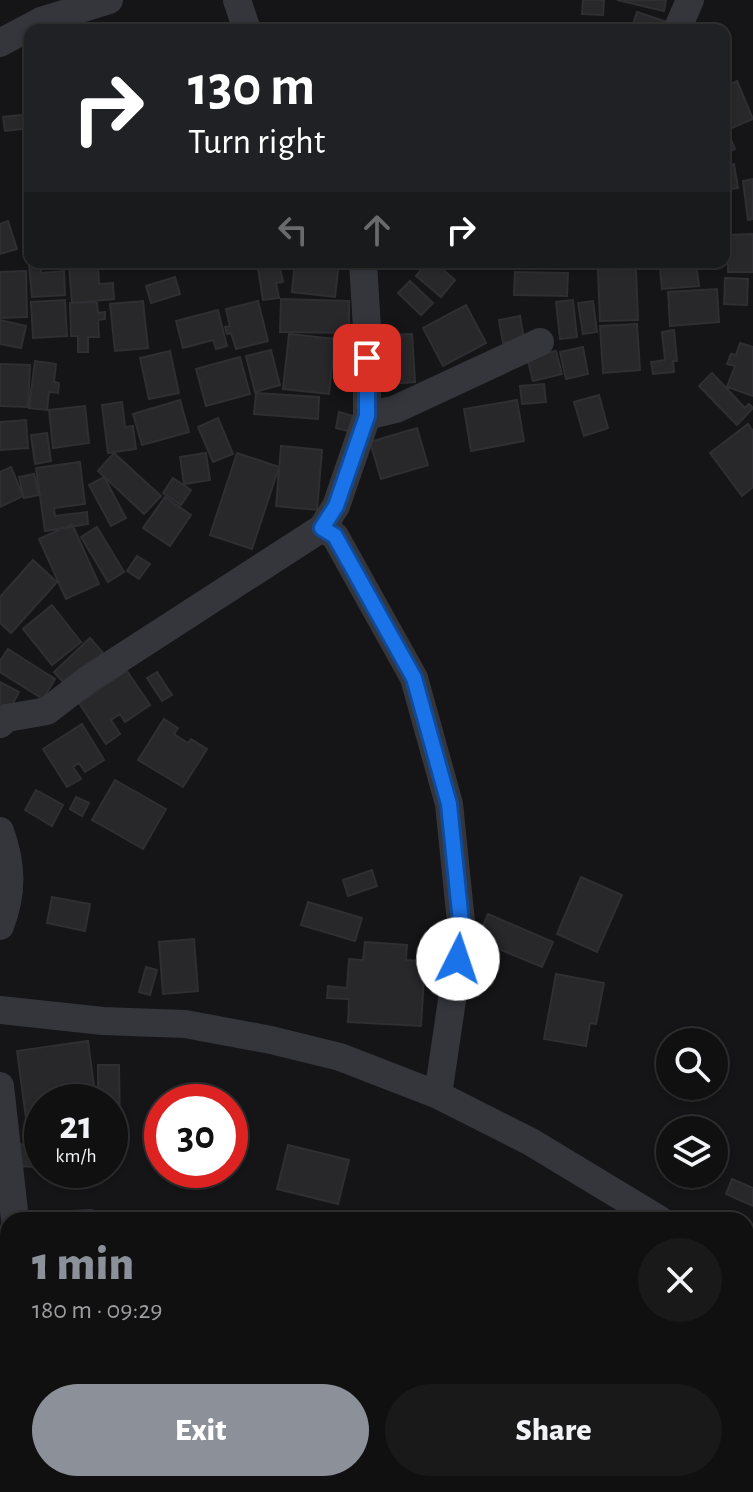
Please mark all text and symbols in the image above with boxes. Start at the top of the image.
icon: right [56,56,160,160]
text: 130 m [188,59,315,115]
text: Turn right [188,124,325,160]
icon: left [271,208,315,252]
icon: ahead [355,208,399,252]
icon: right [439,208,483,252]
pin [333,324,401,392]
icon: arrive [345,336,389,380]
position arrow [416,917,500,1001]
map controls [656,1028,728,1188]
button: search [656,1028,728,1100]
speed limit sign: 30 [144,1084,248,1188]
text: 21 [59,1106,93,1146]
button: layers [656,1116,728,1188]
text: km/h [55,1146,97,1166]
button: close [638,1238,722,1322]
text: 1 min [32,1241,134,1289]
text: 180 m · 09:29 [32,1297,163,1323]
button: Exit [32,1384,369,1476]
button: Share [385,1384,722,1476]

